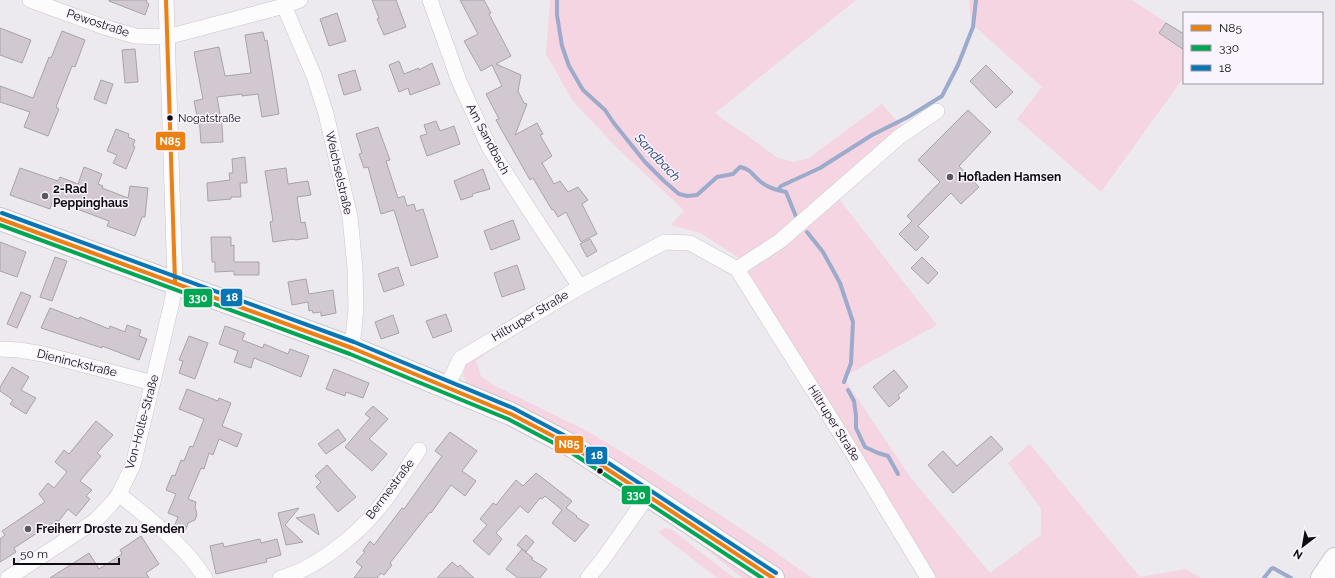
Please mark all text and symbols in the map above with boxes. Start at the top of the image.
street label: Pewostraße [65,6,131,40]
legend [1183,12,1323,84]
text: N85 [1219,21,1242,35]
text: 330 [1219,41,1239,55]
text: 18 [1219,61,1231,75]
street label: Am Sandbach [464,101,512,177]
place label: Nogatstraße [178,112,241,125]
marker: Nogatstraße [165,113,175,123]
street label: Weichselstraße [323,130,355,216]
water label: Sandbach [631,130,684,184]
line badge: N85 [155,131,186,151]
text: N85 [159,135,181,148]
place label: Hofladen Hamsen [958,170,1061,184]
marker: Hofladen Hamsen [945,172,955,182]
place label: 2-Rad Peppinghaus [53,182,128,210]
marker: 2-Rad Peppinghaus [40,191,50,201]
line badge: 330 [183,288,213,308]
line badge: 18 [220,288,243,307]
street label: Hiltruper Straße [489,288,571,344]
text: 18 [226,291,238,304]
text: 330 [188,292,208,305]
street label: Dieninckstraße [36,346,118,380]
street label: Von-Holte-Straße [123,373,161,471]
street label: Hiltruper Straße [805,382,863,464]
line badge: N85 [554,435,584,454]
text: N85 [558,438,580,451]
line badge: 18 [585,446,608,465]
text: 18 [591,449,603,462]
street label: Bermestraße [363,456,417,522]
unlabelled marker [595,466,605,476]
line badge: 330 [621,485,651,505]
text: 330 [626,489,646,502]
place label: Freiherr Droste zu Senden [36,522,185,536]
marker: Freiherr Droste zu Senden [23,524,33,534]
north arrow [1283,526,1323,566]
scale bar [14,540,119,566]
text: N [1291,546,1305,562]
text: 50 m [20,547,48,561]

